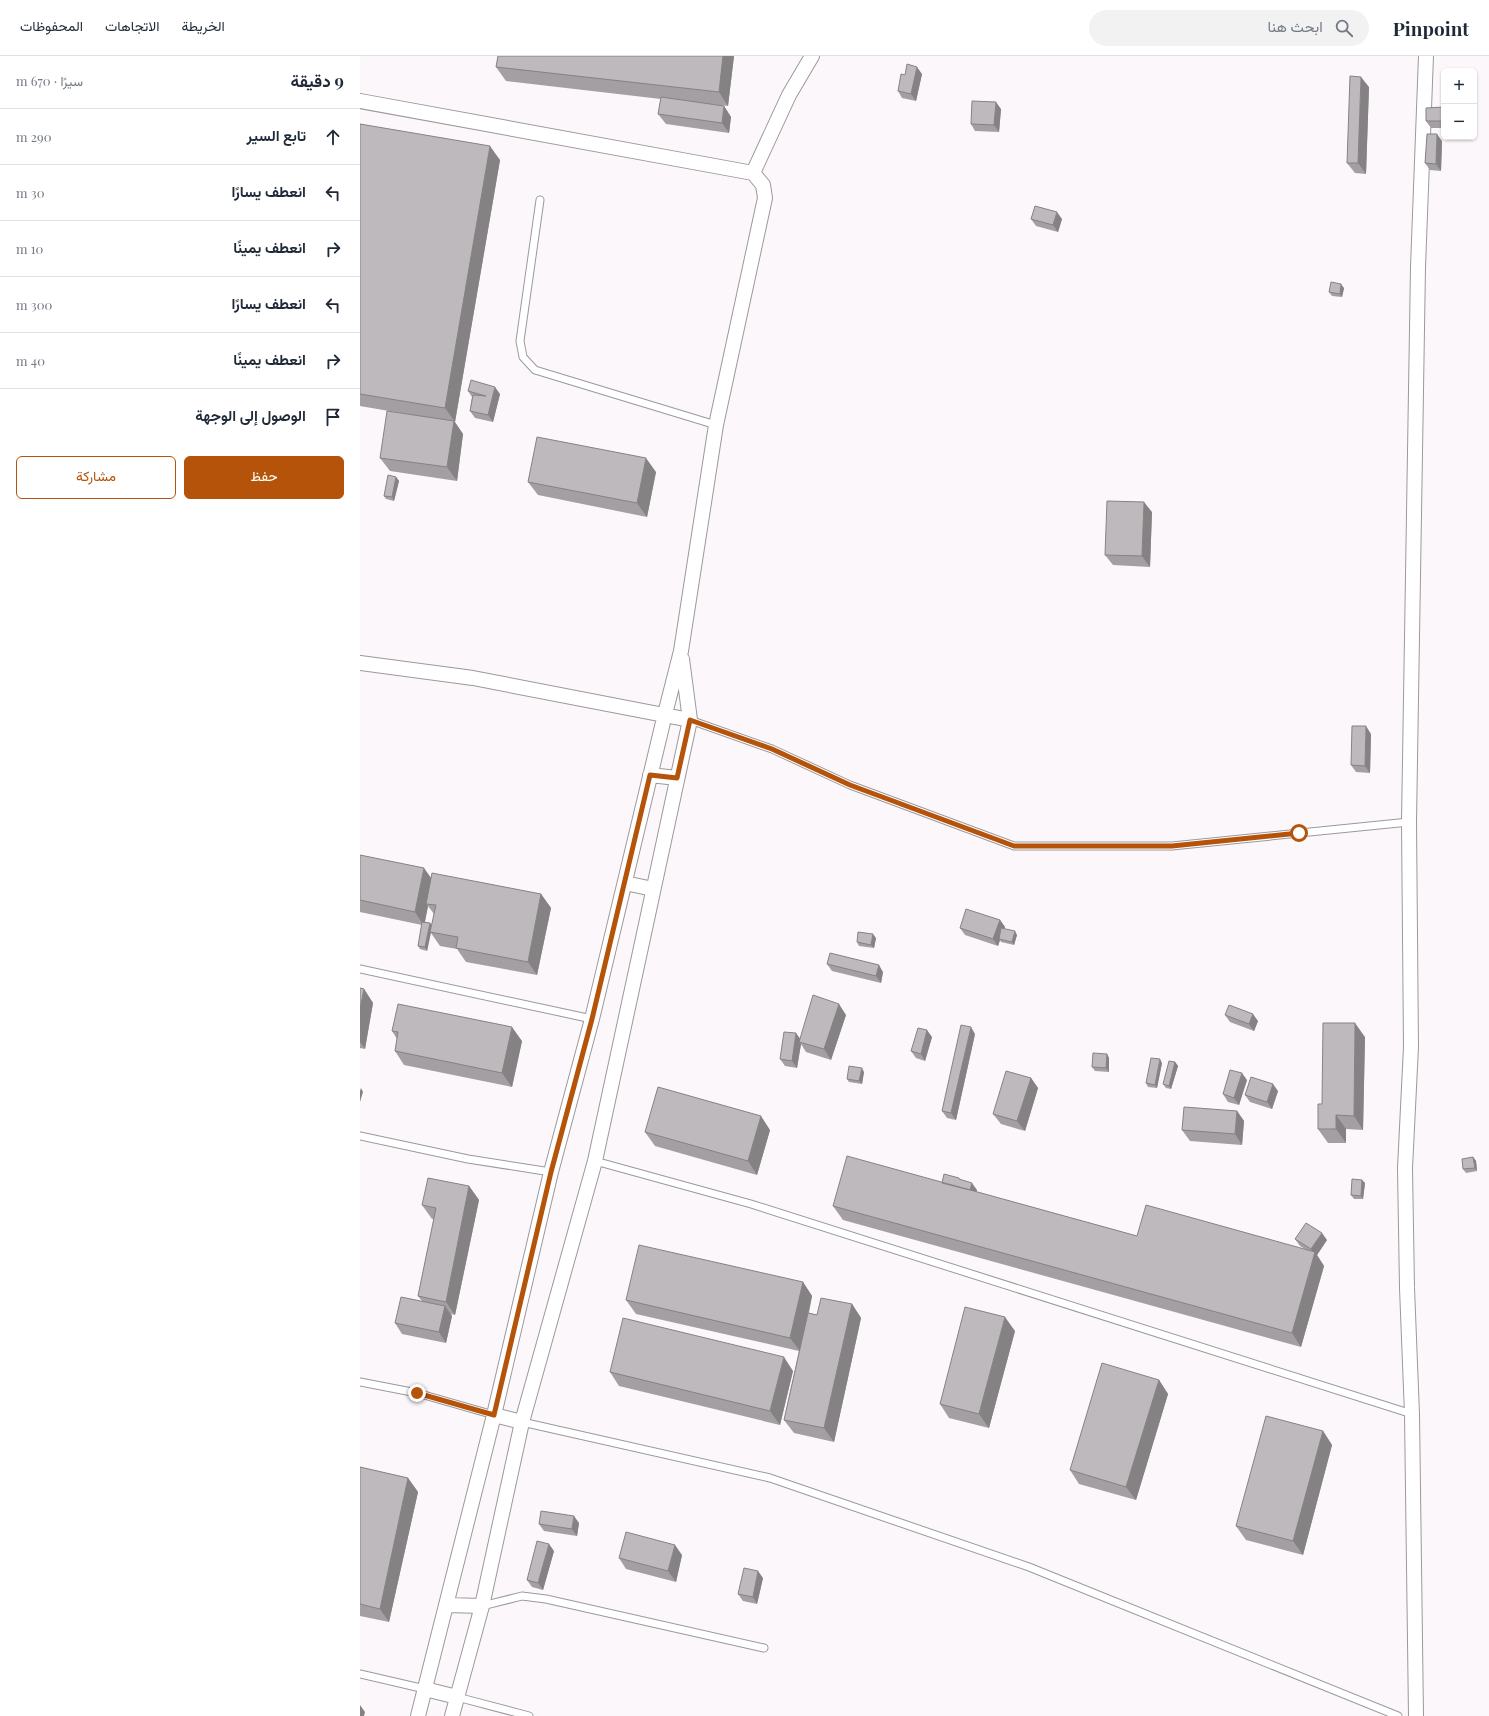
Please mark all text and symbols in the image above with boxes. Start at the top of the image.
search box [1089,10,1369,46]
text: Pinpoint [1393,15,1469,41]
text: المحفوظات [20,16,83,35]
text: الاتجاهات [105,16,159,35]
text: الخريطة [181,16,225,35]
text: ابحث هنا [1267,16,1323,36]
icon: search [1333,17,1355,39]
map controls [1441,68,1477,140]
button: + [1441,68,1477,104]
text: 9 دقيقة [291,69,344,91]
text: سيرًا · 670 m [16,72,83,89]
button: − [1441,104,1477,140]
text: تابع السير [247,125,306,145]
icon: ahead [322,126,344,148]
text: 290 m [16,128,51,145]
text: انعطف يسارًا [232,181,306,201]
icon: left [322,182,344,204]
text: 30 m [16,184,44,201]
text: انعطف يمينًا [233,237,306,257]
icon: right [322,238,344,260]
text: 10 m [16,240,43,257]
text: انعطف يسارًا [232,293,306,313]
icon: left [322,294,344,316]
text: 300 m [16,296,52,313]
text: انعطف يمينًا [233,349,306,369]
icon: right [322,350,344,372]
text: 40 m [16,352,45,369]
text: الوصول إلى الوجهة [195,405,306,425]
icon: arrive [322,406,344,428]
button: مشاركة [16,456,176,499]
button: حفظ [184,456,344,499]
route start [1290,824,1308,842]
route end [408,1384,426,1402]

